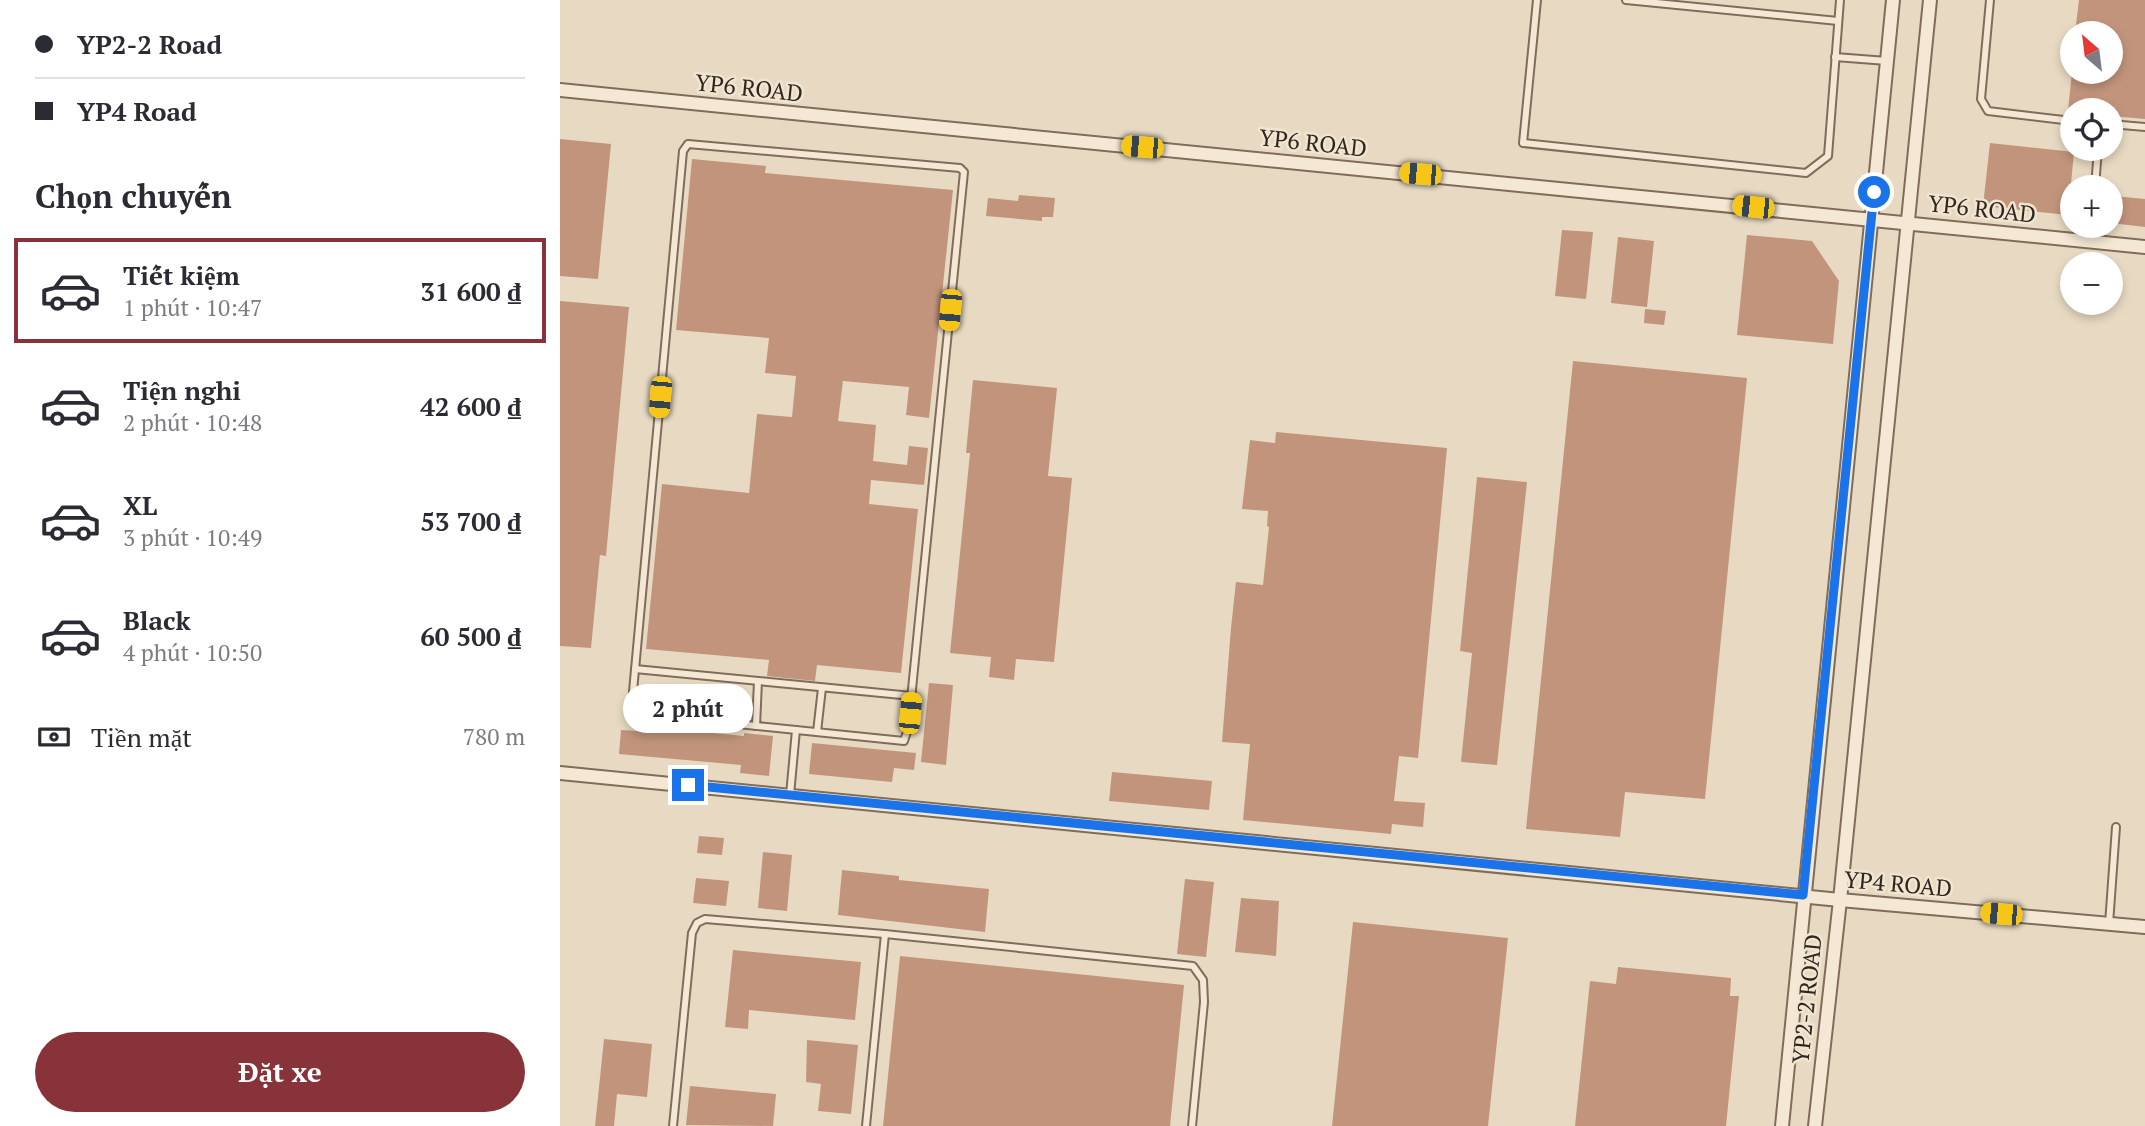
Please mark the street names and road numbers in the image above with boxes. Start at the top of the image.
street label: YP6 ROAD [694,66,804,109]
street label: YP6 ROAD [1258,121,1368,164]
street label: YP6 ROAD [1927,187,2037,230]
street label: YP4 ROAD [1843,863,1953,904]
street label: YP2-2 ROAD [1784,933,1829,1065]

